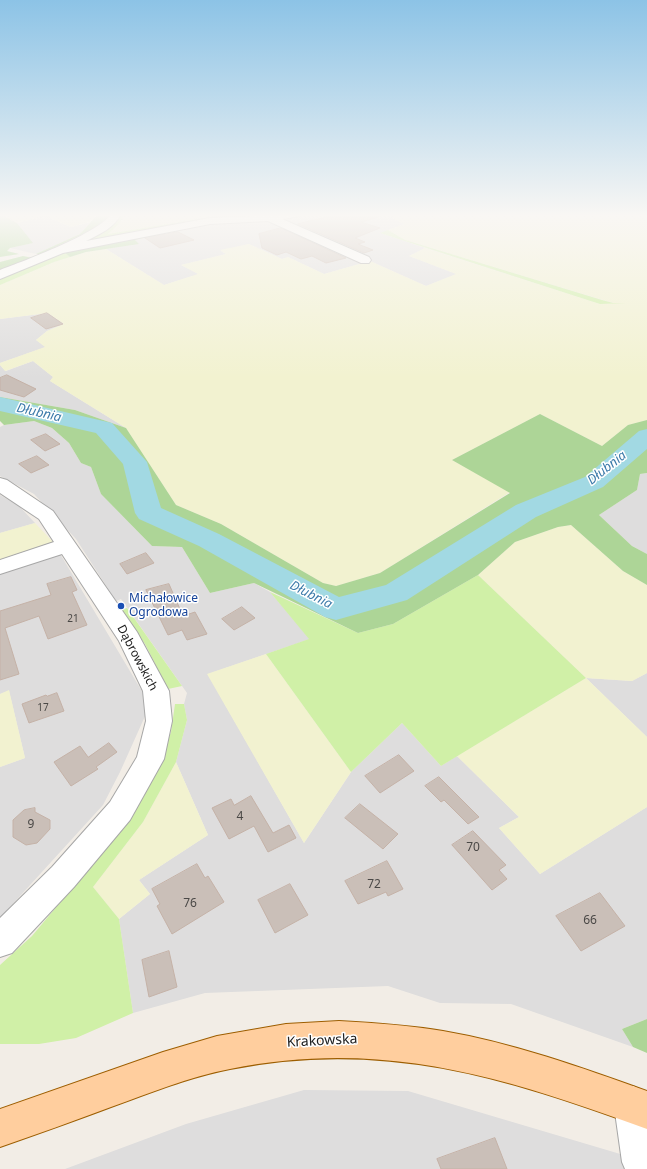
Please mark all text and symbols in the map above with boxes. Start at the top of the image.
water label: Dłubnia [15,400,63,426]
water label: Dłubnia [584,448,630,488]
water label: Dłubnia [287,578,335,612]
place label: Michałowice Ogrodowa [129,592,198,620]
marker: Michałowice Ogrodowa [116,601,126,611]
house number: 21 [67,613,79,625]
street label: Dąbrowskich [114,623,160,693]
house number: 17 [37,702,49,714]
house number: 4 [237,810,243,824]
house number: 9 [28,818,34,832]
house number: 70 [466,841,480,855]
house number: 72 [367,878,381,892]
house number: 76 [183,897,197,911]
house number: 66 [583,914,597,928]
street label: Krakowska [286,1031,358,1051]

